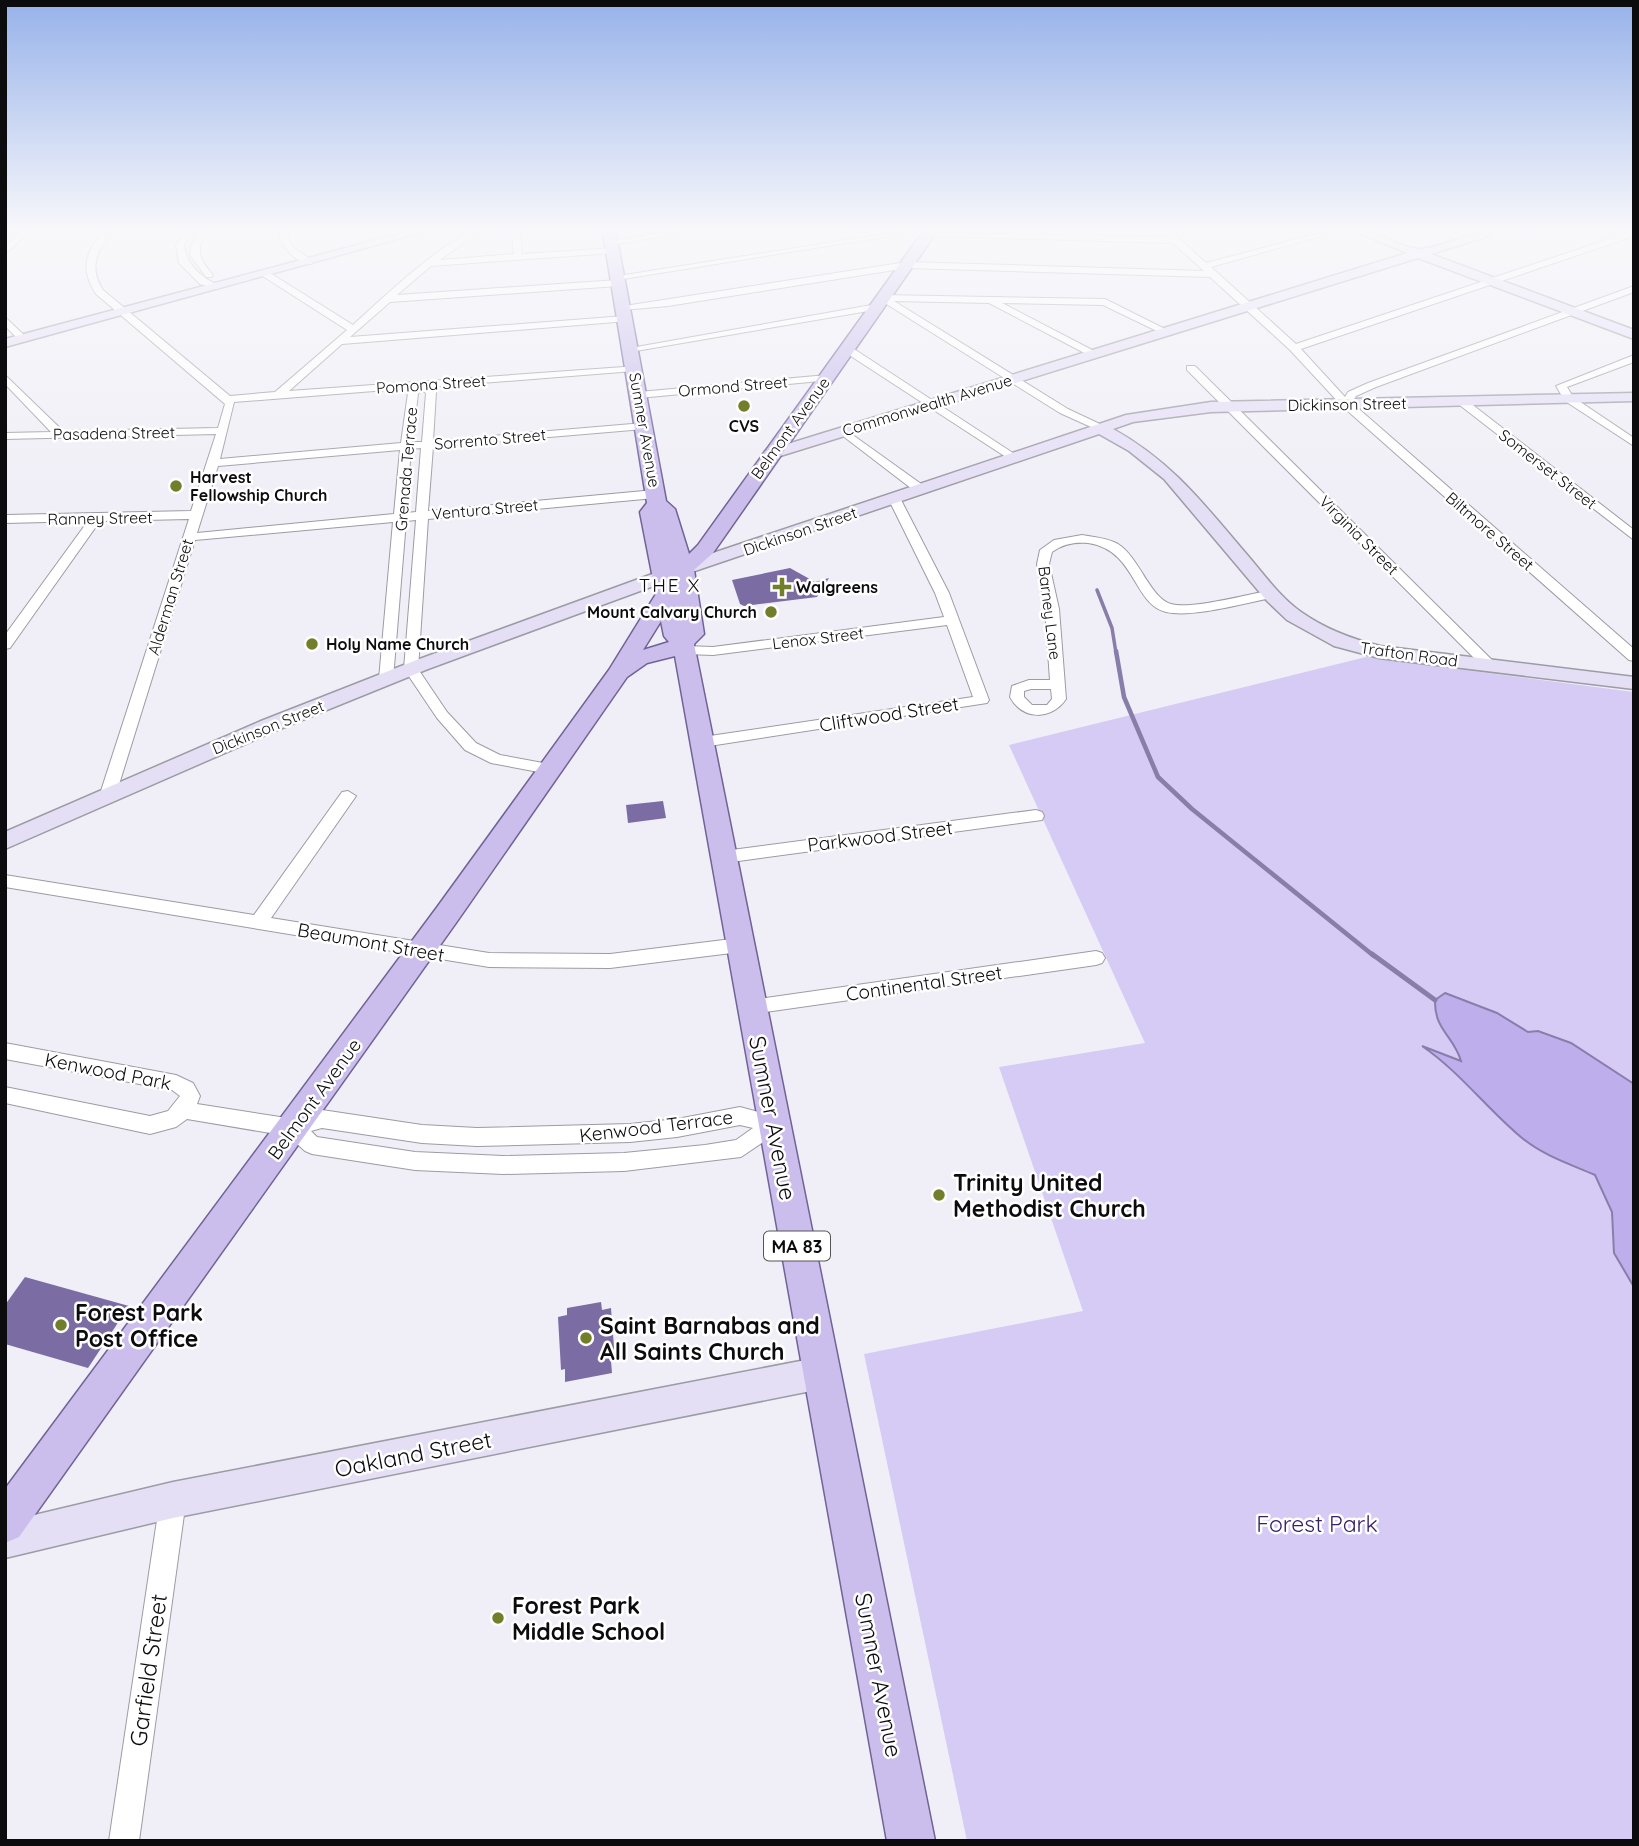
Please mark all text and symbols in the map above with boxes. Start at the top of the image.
street label: Pomona Street [375,370,487,398]
street label: Commonwealth Avenue [840,370,1014,440]
street label: Sumner Avenue [625,371,665,489]
street label: Ormond Street [677,371,789,401]
street label: Belmont Avenue [746,373,834,483]
street label: Dickinson Street [1287,393,1407,415]
marker: CVS [736,398,752,414]
street label: Grenada Terrace [391,406,421,532]
place label: CVS [729,416,759,436]
street label: Pasadena Street [53,422,175,444]
street label: Sorrento Street [433,424,547,454]
street label: Somerset Street [1495,425,1601,513]
place label: Harvest Fellowship Church [190,467,327,505]
marker: Harvest Fellowship Church [168,478,184,494]
street label: Biltmore Street [1442,487,1538,575]
street label: Virginia Street [1315,491,1403,579]
street label: Ventura Street [431,494,539,524]
street label: Dickinson Street [741,502,859,560]
street label: Ranney Street [47,507,153,529]
street label: Alderman Street [143,537,197,657]
street label: Barney Lane [1034,565,1066,661]
district label: THE X [639,573,701,597]
place label: Walgreens [796,577,878,597]
marker: Walgreens [774,579,790,595]
place label: Mount Calvary Church [587,602,757,622]
marker: Mount Calvary Church [763,604,779,620]
street label: Lenox Street [771,622,865,654]
place label: Holy Name Church [326,634,469,654]
marker: Holy Name Church [304,636,320,652]
street label: Trafton Road [1359,637,1459,671]
street label: Cliftwood Street [818,691,960,737]
street label: Dickinson Street [209,695,327,759]
street label: Parkwood Street [806,815,954,857]
street label: Beaumont Street [296,917,446,967]
street label: Continental Street [844,960,1004,1006]
street label: Sumner Avenue [743,1033,803,1203]
street label: Belmont Avenue [262,1034,366,1164]
street label: Kenwood Park [43,1047,173,1095]
street label: Kenwood Terrace [578,1105,734,1147]
place label: Trinity United Methodist Church [953,1168,1146,1223]
marker: Trinity United Methodist Church [931,1187,947,1203]
road number: MA 83 [764,1232,830,1260]
place label: Forest Park Post Office [75,1298,203,1353]
place label: Saint Barnabas and All Saints Church [600,1311,820,1366]
marker: Forest Park Post Office [53,1317,69,1333]
marker: Saint Barnabas and All Saints Church [578,1330,594,1346]
street label: Oakland Street [332,1425,494,1483]
park label: Forest Park [1256,1509,1378,1538]
street label: Sumner Avenue [849,1590,909,1760]
place label: Forest Park Middle School [512,1591,665,1646]
street label: Garfield Street [123,1592,173,1748]
marker: Forest Park Middle School [490,1610,506,1626]

